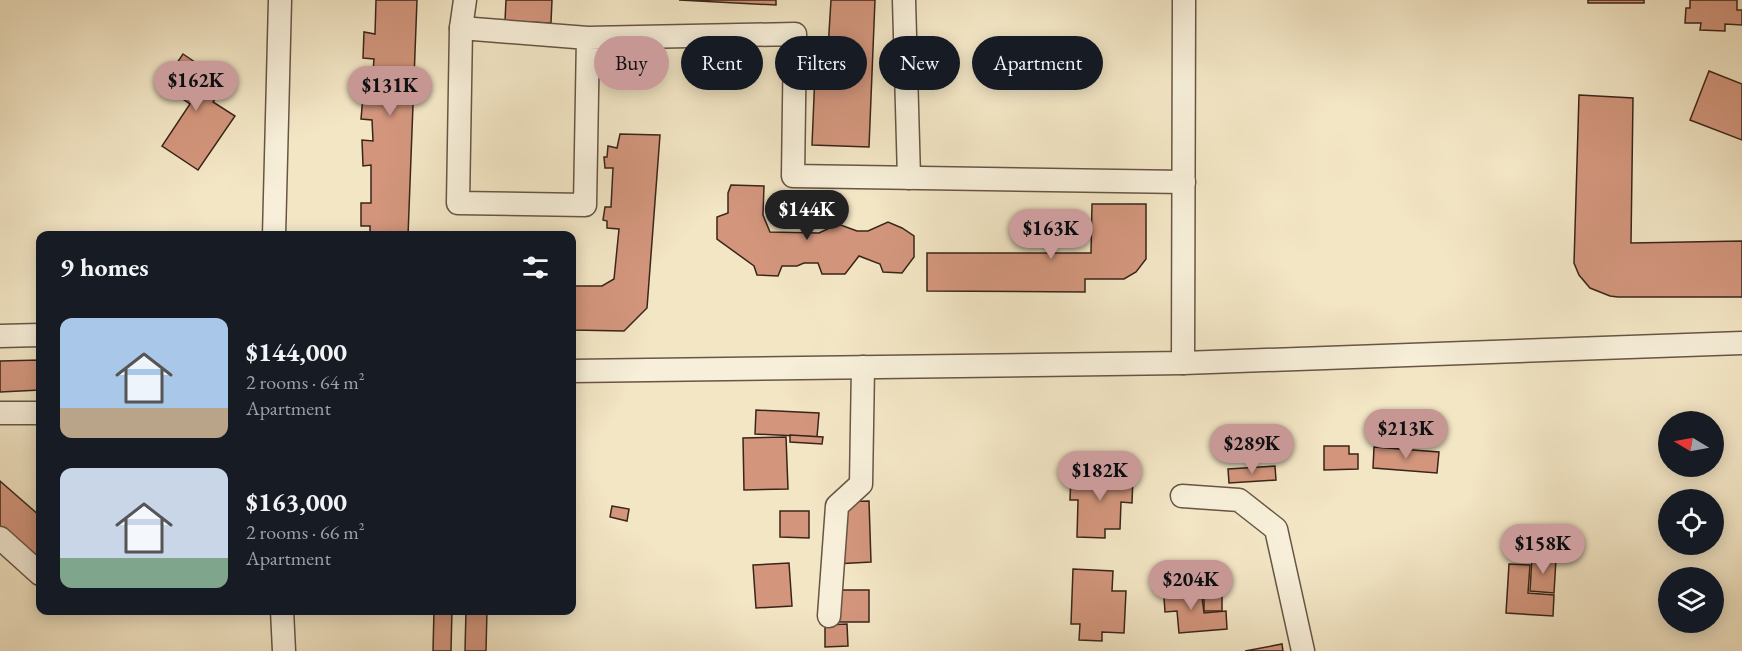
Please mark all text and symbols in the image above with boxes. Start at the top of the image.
chip: Buy [594,36,669,90]
chip: Rent [681,36,763,90]
chip: Filters [775,36,867,90]
chip: New [879,36,960,90]
chip: Apartment [972,36,1103,90]
pin: $162K [154,61,238,112]
pin: $131K [348,66,432,117]
text: $162K [168,67,224,93]
text: $131K [362,72,418,98]
pin: $144K [765,190,849,241]
text: $144K [779,196,835,222]
pin: $163K [1009,209,1093,260]
text: $163K [1023,215,1079,241]
text: 9 homes [60,250,149,284]
icon: filters [519,251,552,284]
text: $144,000 [246,335,347,369]
icon: home [108,342,180,414]
text: 2 rooms · 64 m² [246,369,365,395]
text: Apartment [246,395,331,421]
pin: $213K [1364,409,1448,460]
north arrow [1658,411,1724,477]
map controls [1658,411,1724,633]
text: $213K [1378,415,1434,441]
pin: $289K [1210,424,1294,475]
text: $289K [1224,430,1280,456]
pin: $182K [1058,451,1142,502]
text: $182K [1072,457,1128,483]
text: $163,000 [246,485,347,519]
button: locate [1658,489,1724,555]
icon: home [108,492,180,564]
text: 2 rooms · 66 m² [246,519,365,545]
pin: $158K [1501,524,1585,575]
text: $158K [1515,530,1571,556]
text: Apartment [246,545,331,571]
pin: $204K [1149,560,1233,611]
text: $204K [1163,566,1219,592]
button: layers [1658,567,1724,633]

